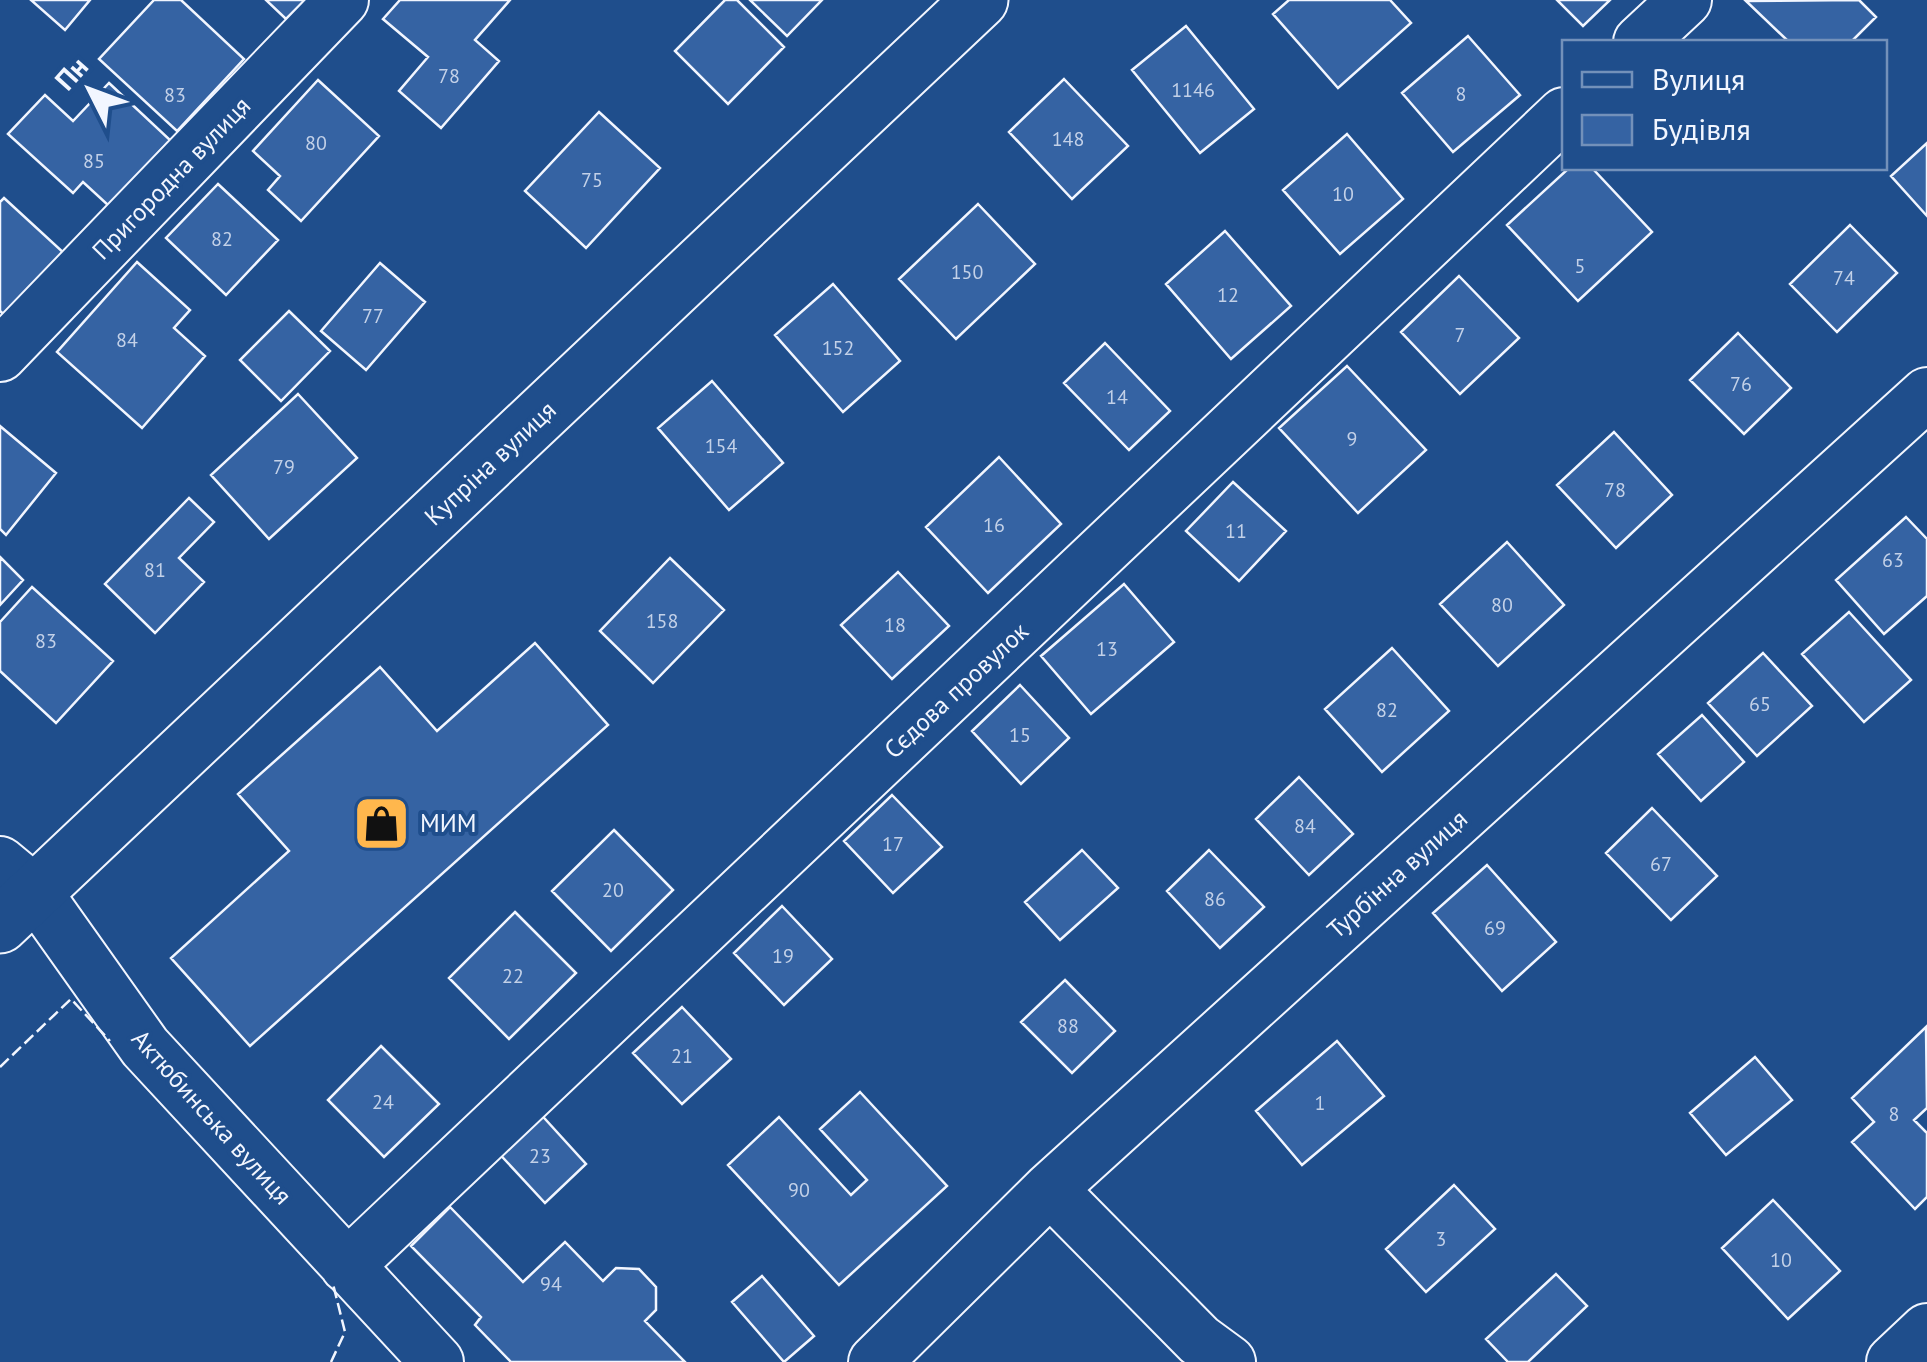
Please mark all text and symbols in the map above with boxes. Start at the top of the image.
north arrow [40,40,140,140]
legend [1562,40,1887,170]
text: Пн [46,48,96,98]
text: Вулиця [1652,59,1745,98]
house number: 78 [438,63,460,89]
house number: 1146 [1171,77,1215,103]
house number: 8 [1456,81,1466,107]
house number: 83 [164,82,186,108]
street label: Пригородна вулиця [85,90,257,266]
text: Будівля [1652,109,1751,148]
house number: 148 [1052,126,1084,152]
house number: 80 [305,130,327,156]
house number: 85 [83,148,105,174]
house number: 75 [581,167,603,193]
house number: 10 [1332,181,1354,207]
house number: 82 [211,226,233,252]
house number: 5 [1575,253,1585,279]
house number: 150 [951,259,983,285]
house number: 74 [1833,265,1855,291]
house number: 12 [1217,282,1239,308]
house number: 77 [362,303,384,329]
house number: 7 [1455,322,1465,348]
house number: 84 [116,327,138,353]
house number: 152 [822,335,854,361]
house number: 76 [1730,371,1752,397]
house number: 14 [1106,384,1128,410]
street label: Купріна вулиця [417,394,563,532]
house number: 9 [1347,426,1357,452]
house number: 154 [705,433,737,459]
house number: 79 [273,454,295,480]
house number: 78 [1604,477,1626,503]
house number: 16 [983,512,1005,538]
house number: 11 [1225,518,1247,544]
house number: 63 [1882,547,1904,573]
house number: 81 [144,557,166,583]
house number: 80 [1491,592,1513,618]
house number: 158 [646,608,678,634]
house number: 18 [884,612,906,638]
street label: Сєдова провулок [877,615,1035,765]
house number: 83 [35,628,57,654]
house number: 13 [1096,636,1118,662]
house number: 65 [1749,691,1771,717]
house number: 82 [1376,697,1398,723]
house number: 15 [1009,722,1031,748]
shop icon: МИМ [351,793,411,853]
street label: Турбінна вулиця [1320,803,1474,945]
place label: МИМ [420,807,477,839]
house number: 84 [1294,813,1316,839]
house number: 17 [882,831,904,857]
house number: 67 [1650,851,1672,877]
house number: 20 [602,877,624,903]
house number: 86 [1204,886,1226,912]
house number: 69 [1484,915,1506,941]
house number: 19 [772,943,794,969]
house number: 22 [502,963,524,989]
house number: 88 [1057,1013,1079,1039]
street label: Актюбинська вулиця [125,1023,299,1211]
house number: 21 [671,1043,693,1069]
house number: 24 [372,1089,394,1115]
house number: 1 [1315,1090,1325,1116]
house number: 8 [1889,1101,1899,1127]
house number: 23 [529,1143,551,1169]
house number: 90 [788,1177,810,1203]
house number: 3 [1436,1226,1446,1252]
house number: 10 [1770,1247,1792,1273]
house number: 94 [540,1271,562,1297]

